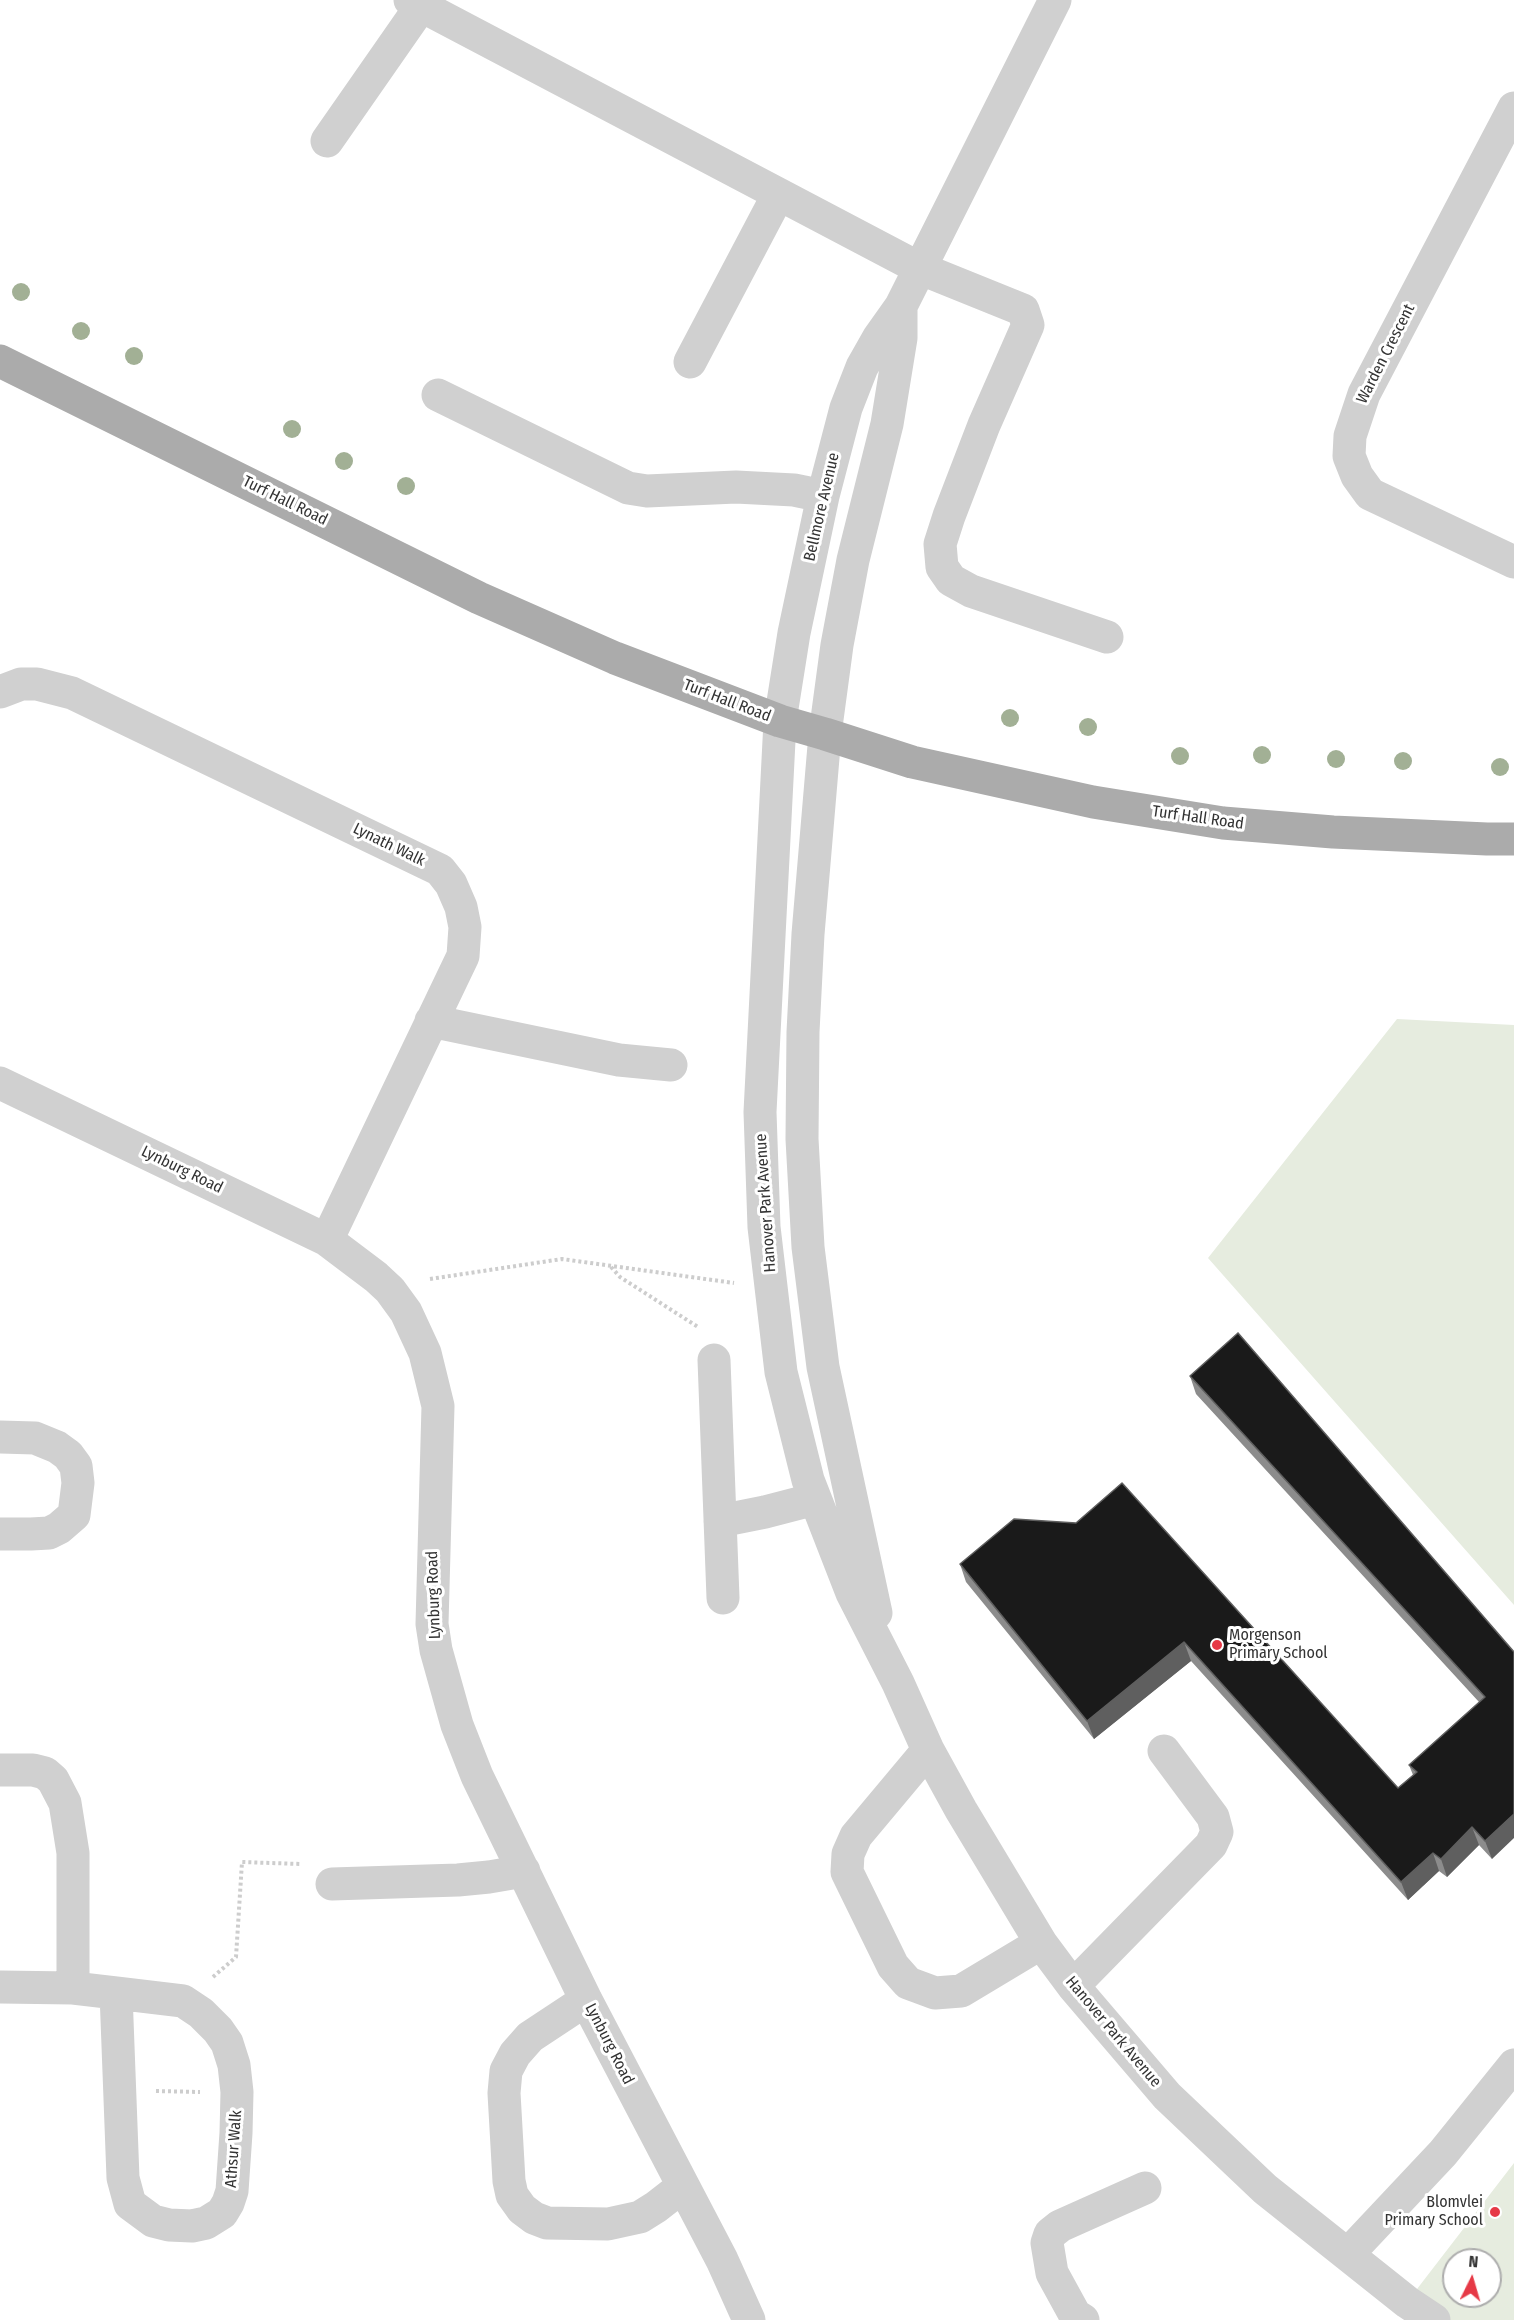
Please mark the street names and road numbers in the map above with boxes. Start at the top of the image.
street label: Warden Crescent [1353,301,1419,407]
street label: Bellmore Avenue [800,451,844,563]
street label: Turf Hall Road [239,472,331,530]
street label: Turf Hall Road [681,676,773,726]
street label: Turf Hall Road [1151,802,1245,834]
street label: Lynath Walk [350,819,428,871]
street label: Hanover Park Avenue [752,1133,780,1273]
street label: Lynburg Road [138,1142,226,1198]
street label: Lynburg Road [423,1551,445,1639]
street label: Hanover Park Avenue [1061,1973,1165,2091]
street label: Lynburg Road [580,2000,638,2088]
street label: Athsur Walk [222,2110,246,2188]

